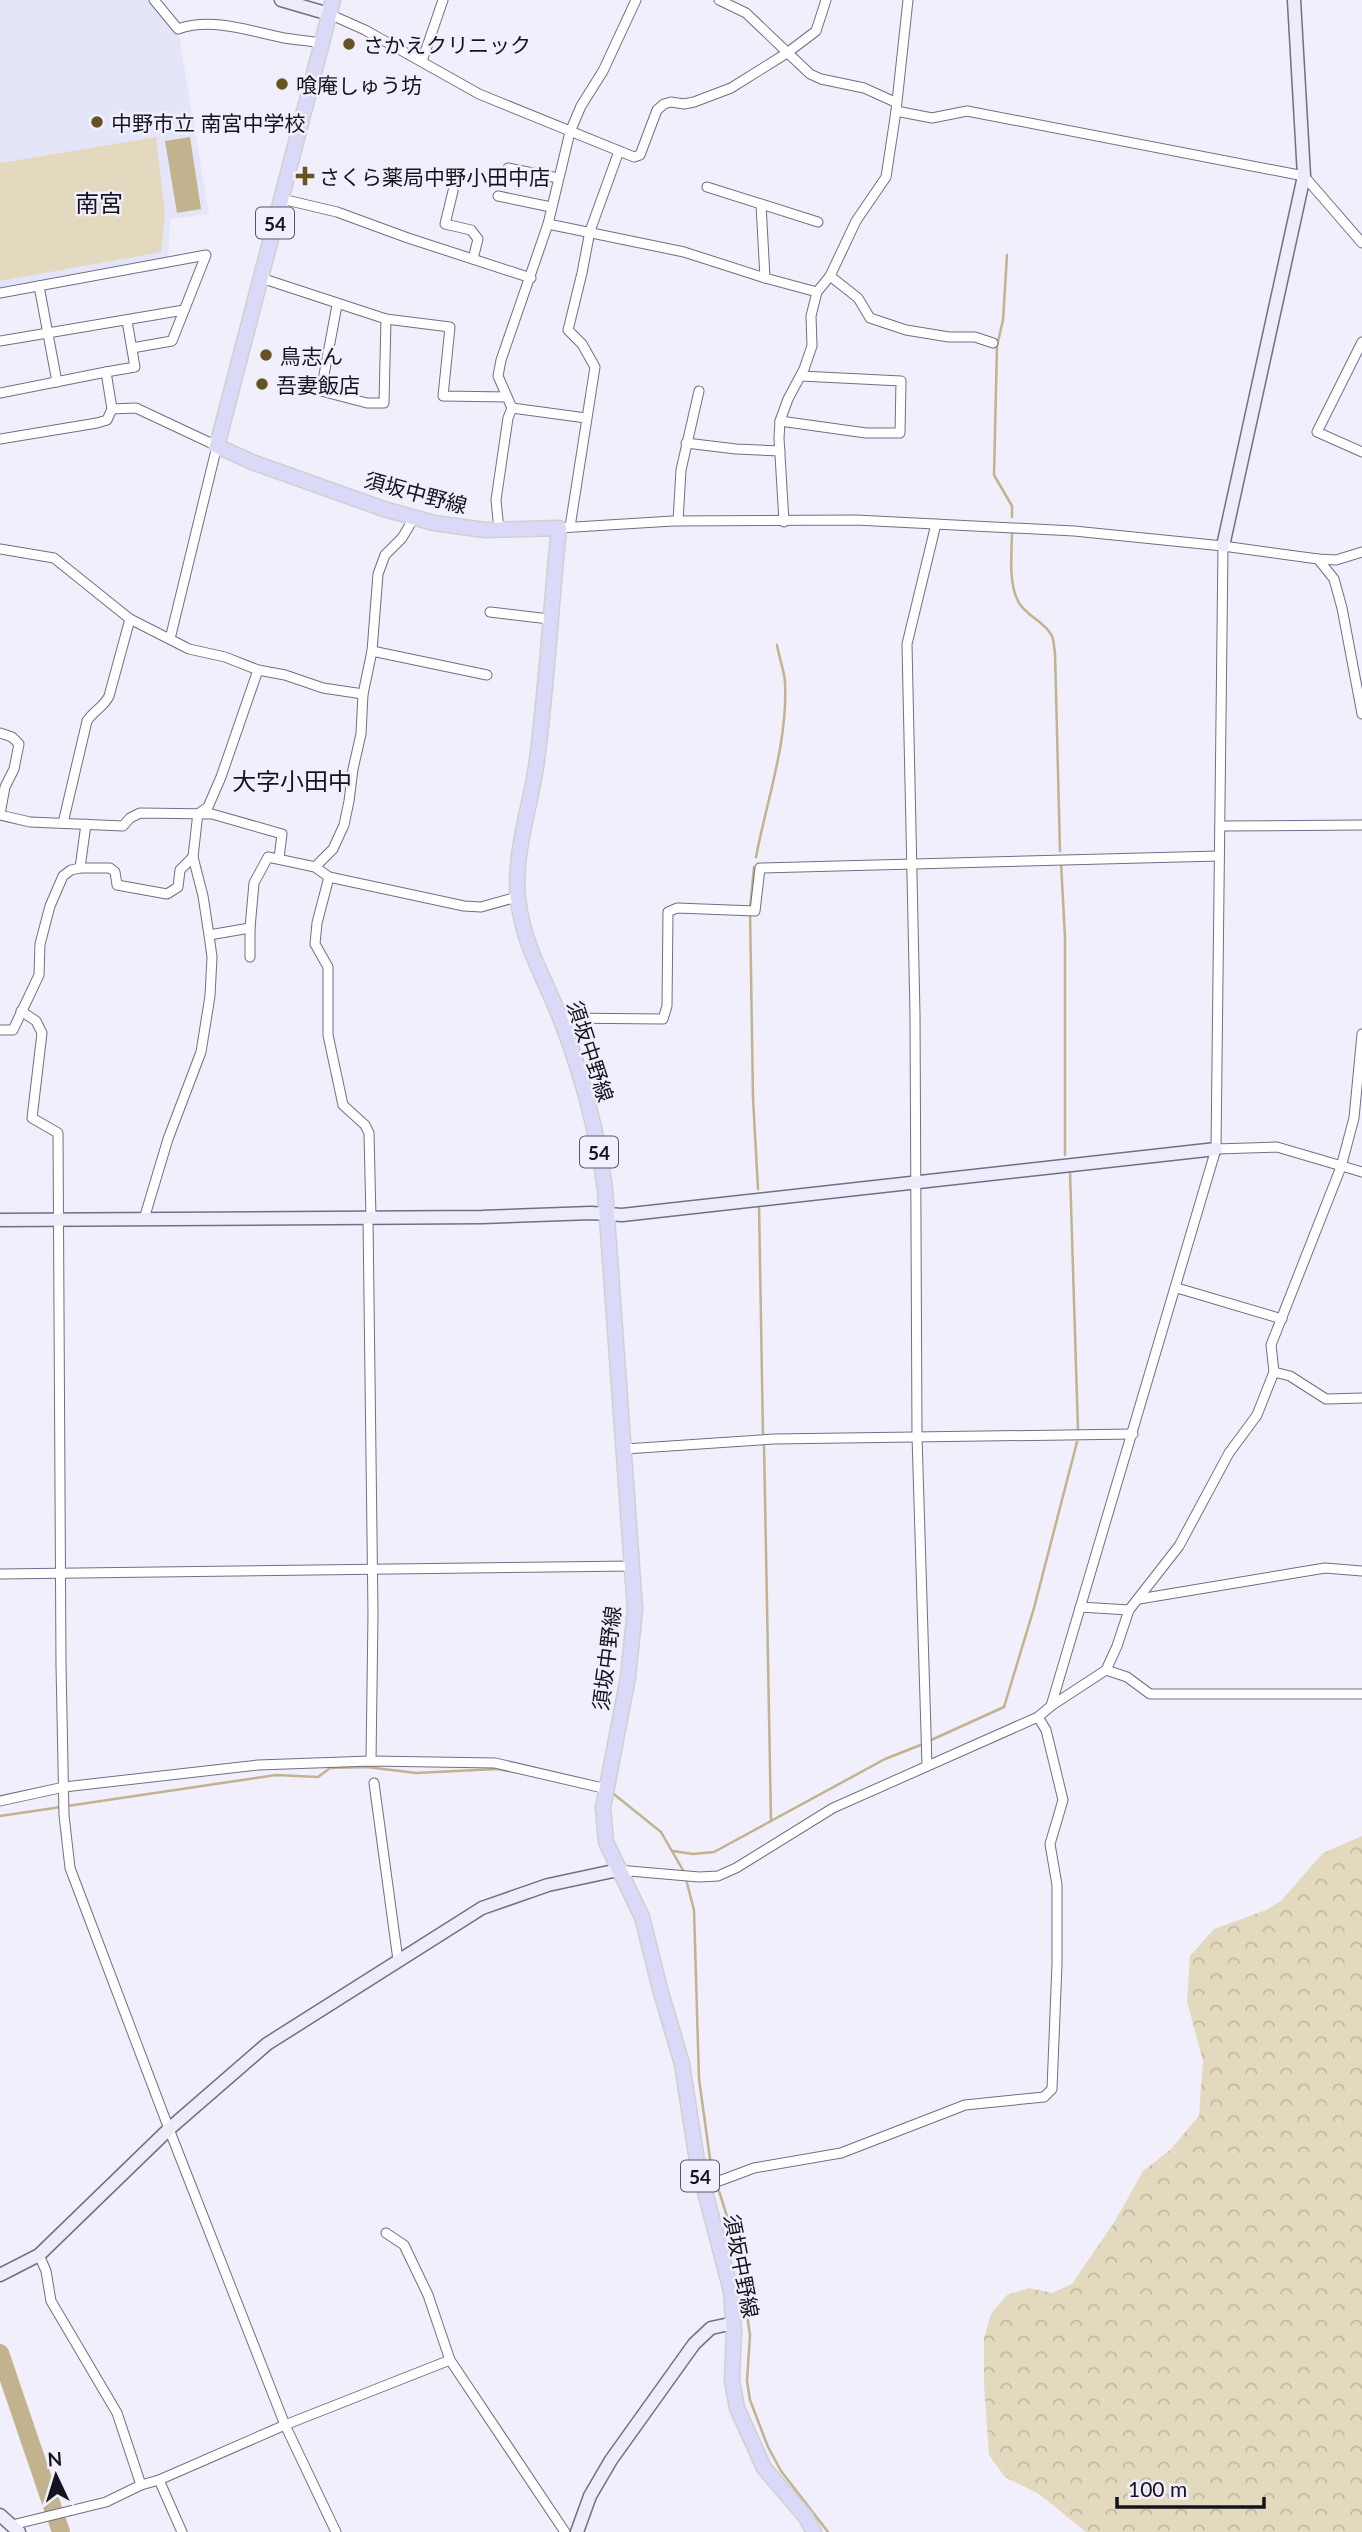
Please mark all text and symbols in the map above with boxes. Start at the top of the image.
place label: さかえクリニック [363,32,531,57]
marker: さかえクリニック [341,36,357,52]
place label: 喰庵しゅう坊 [296,72,422,97]
marker: 喰庵しゅう坊 [274,76,290,92]
place label: 中野市立 南宮中学校 [111,110,305,135]
marker: 中野市立 南宮中学校 [89,114,105,130]
place label: さくら薬局中野小田中店 [319,164,550,189]
marker: さくら薬局中野小田中店 [297,168,313,184]
district label: 南宮 [75,188,123,217]
road number: 54 [256,208,294,238]
place label: 鳥志ん [280,343,343,368]
marker: 鳥志ん [258,347,274,363]
place label: 吾妻飯店 [276,372,360,397]
marker: 吾妻飯店 [254,376,270,392]
street label: 須坂中野線 [362,466,470,518]
district label: 大字小田中 [232,766,352,795]
street label: 須坂中野線 [563,997,619,1105]
road number: 54 [580,1136,618,1168]
street label: 須坂中野線 [587,1604,625,1712]
road number: 54 [681,2160,719,2192]
street label: 須坂中野線 [720,2212,764,2320]
north arrow [21,2441,91,2511]
text: N [47,2447,63,2471]
scale bar [1117,2466,1264,2510]
text: 100 m [1128,2476,1187,2501]

